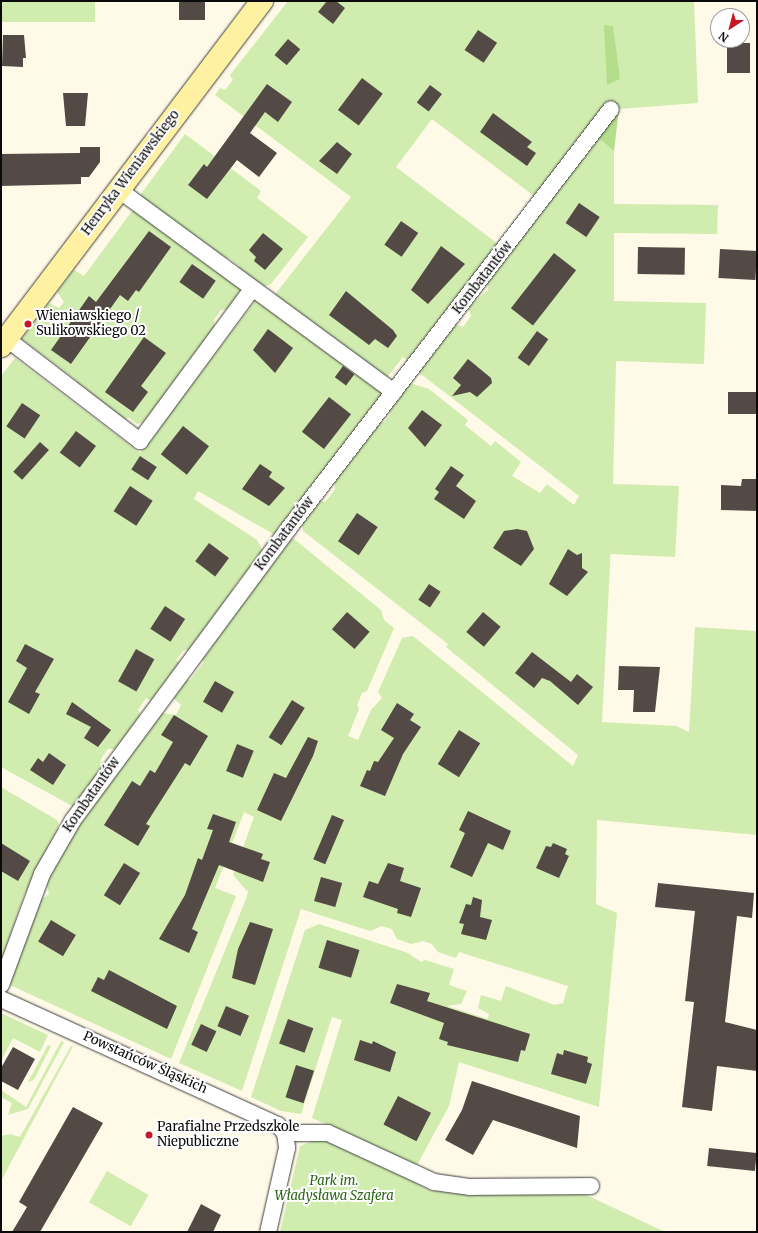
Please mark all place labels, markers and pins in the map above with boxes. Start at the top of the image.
place label: Wieniawskiego / Sulikowskiego 02 [36,309,146,340]
marker: Wieniawskiego / Sulikowskiego 02 [23,319,33,329]
place label: Parafialne Przedszkole Niepubliczne [157,1120,299,1151]
marker: Parafialne Przedszkole Niepubliczne [144,1130,154,1140]

